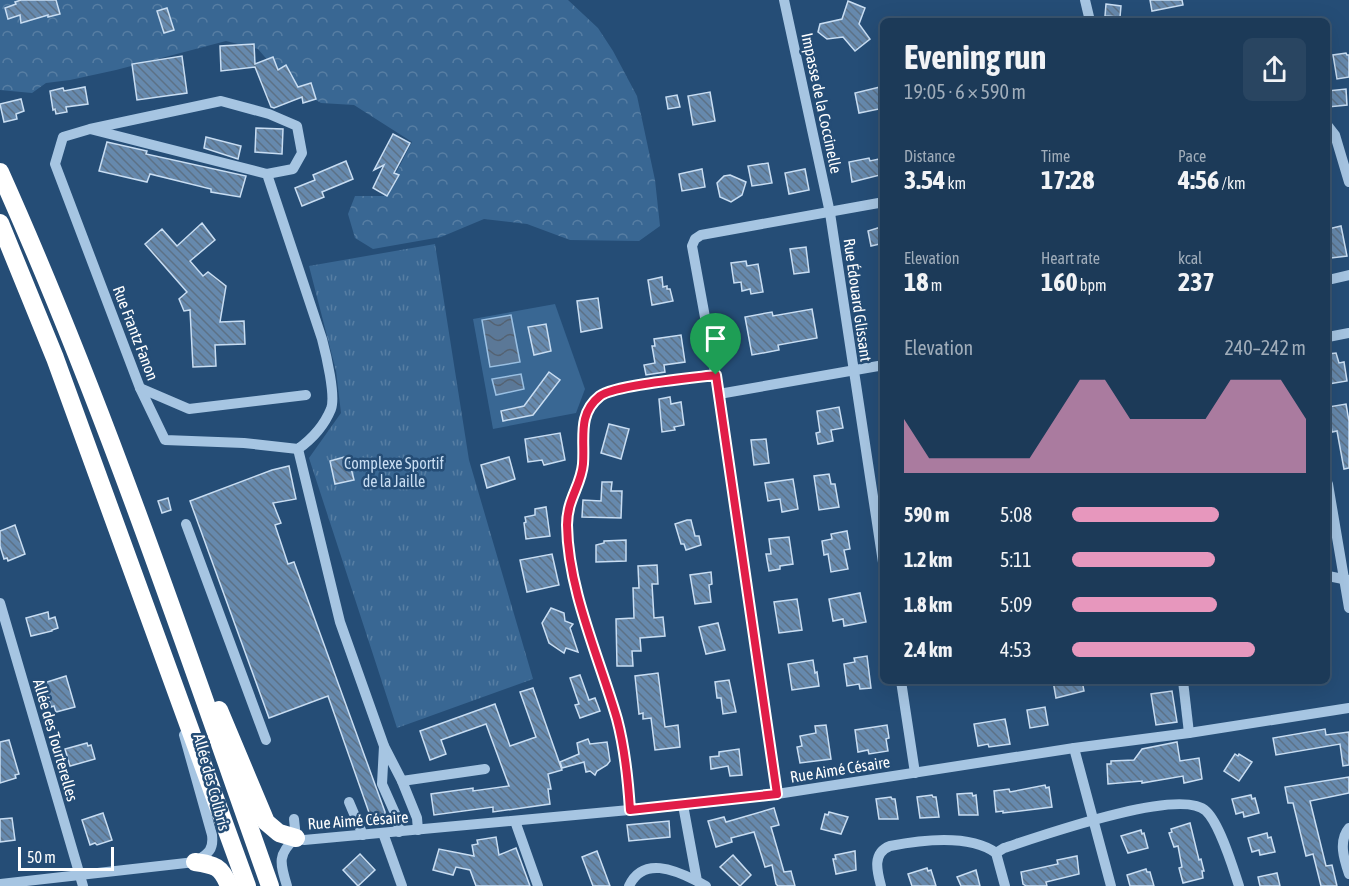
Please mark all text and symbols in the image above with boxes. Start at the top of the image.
street label: Impasse de la Coccinelle [797,31,846,175]
text: Evening run [904,38,1046,76]
button: share [1243,38,1306,101]
text: 19:05 · 6 × 590 m [904,80,1026,103]
text: Distance [904,147,955,165]
text: Time [1041,147,1070,165]
text: Pace [1178,147,1206,165]
text: 3.54 [904,165,945,195]
text: 17:28 [1041,165,1095,195]
text: 4:56 [1178,165,1219,195]
text: km [945,174,966,192]
text: /km [1219,174,1245,192]
street label: Rue Édouard Glissant [840,237,876,363]
text: Elevation [904,249,959,267]
text: Heart rate [1041,249,1100,267]
text: kcal [1178,249,1202,267]
text: 18 [904,267,928,297]
text: 160 [1041,267,1078,297]
text: 237 [1178,267,1215,297]
text: m [928,276,942,294]
text: bpm [1078,276,1107,294]
street label: Rue Frantz Fanon [110,283,162,383]
pin [690,313,741,375]
icon: arrive [699,322,732,355]
text: Elevation [904,336,973,359]
text: 240–242 m [1224,336,1306,359]
park label: Complexe Sportif de la Jaille [344,454,445,490]
text: 590 m [904,503,949,526]
text: 5:08 [1000,503,1032,526]
text: 1.2 km [904,548,952,571]
text: 5:11 [1000,548,1032,571]
text: 1.8 km [904,593,952,616]
text: 5:09 [1000,593,1032,616]
text: 2.4 km [904,638,952,661]
text: 4:53 [1000,638,1032,661]
street label: Allée des Tourterelles [30,677,82,804]
street label: Allée des Colibris [190,731,234,833]
street label: Rue Aimé Césaire [789,752,891,786]
street label: Rue Aimé Césaire [307,808,409,832]
scale bar [18,844,114,872]
text: 50 m [27,848,56,866]

